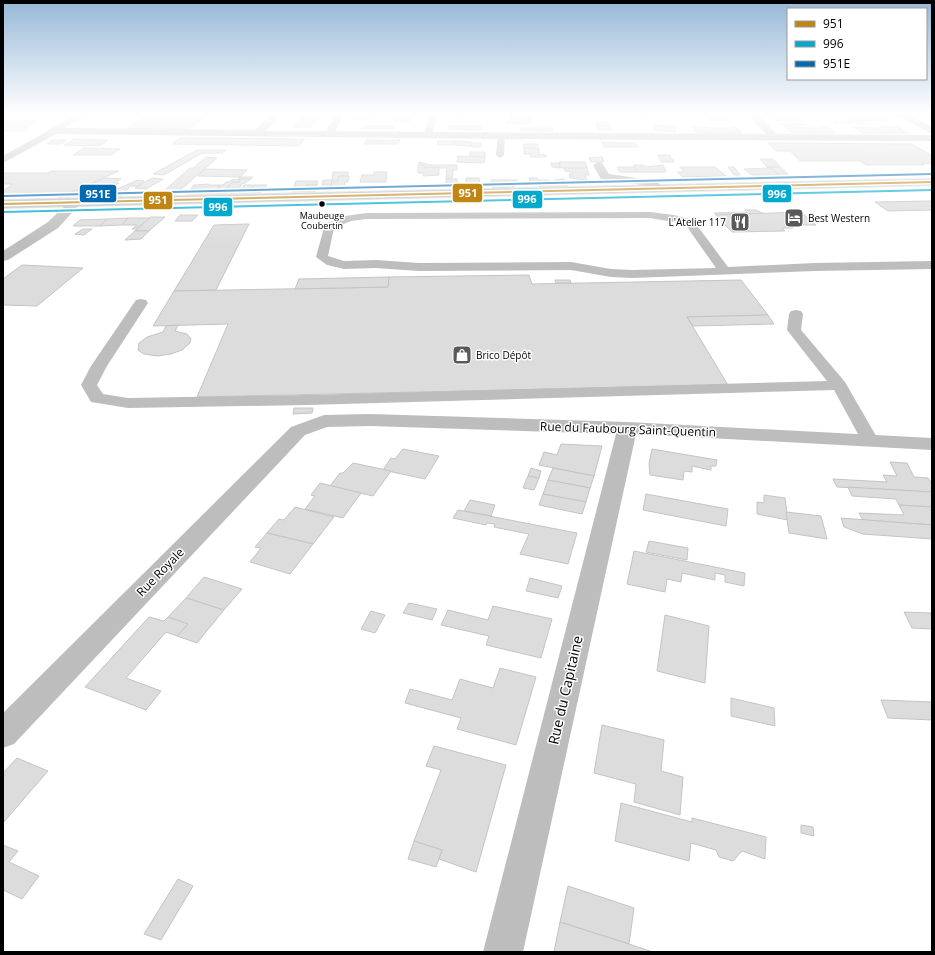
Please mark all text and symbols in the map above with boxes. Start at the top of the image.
legend [787,8,927,80]
text: 951 [823,15,844,32]
text: 996 [823,35,844,52]
text: 951E [823,55,850,72]
line badge: 951 [452,183,483,203]
line badge: 951E [79,184,117,203]
line badge: 996 [762,184,792,203]
text: 951 [459,185,477,200]
text: 951E [85,186,111,201]
text: 996 [768,186,786,201]
line badge: 996 [512,190,543,209]
line badge: 951 [143,191,173,210]
text: 996 [518,191,536,206]
text: 951 [149,192,167,207]
line badge: 996 [203,197,233,217]
text: 996 [209,199,227,214]
marker: Maubeuge Coubertin [317,199,327,209]
hotel icon: Best Western [783,207,805,229]
place label: Maubeuge Coubertin [300,209,344,232]
restaurant icon: L'Atelier 117 [729,211,751,233]
place label: Best Western [808,211,870,225]
place label: L'Atelier 117 [669,215,726,229]
shop icon: Brico Dépôt [451,344,473,366]
place label: Brico Dépôt [476,348,531,362]
street label: Rue du Faubourg Saint-Quentin [540,417,716,441]
street label: Rue Royale [132,544,188,600]
street label: Rue du Capitaine [543,634,587,746]

